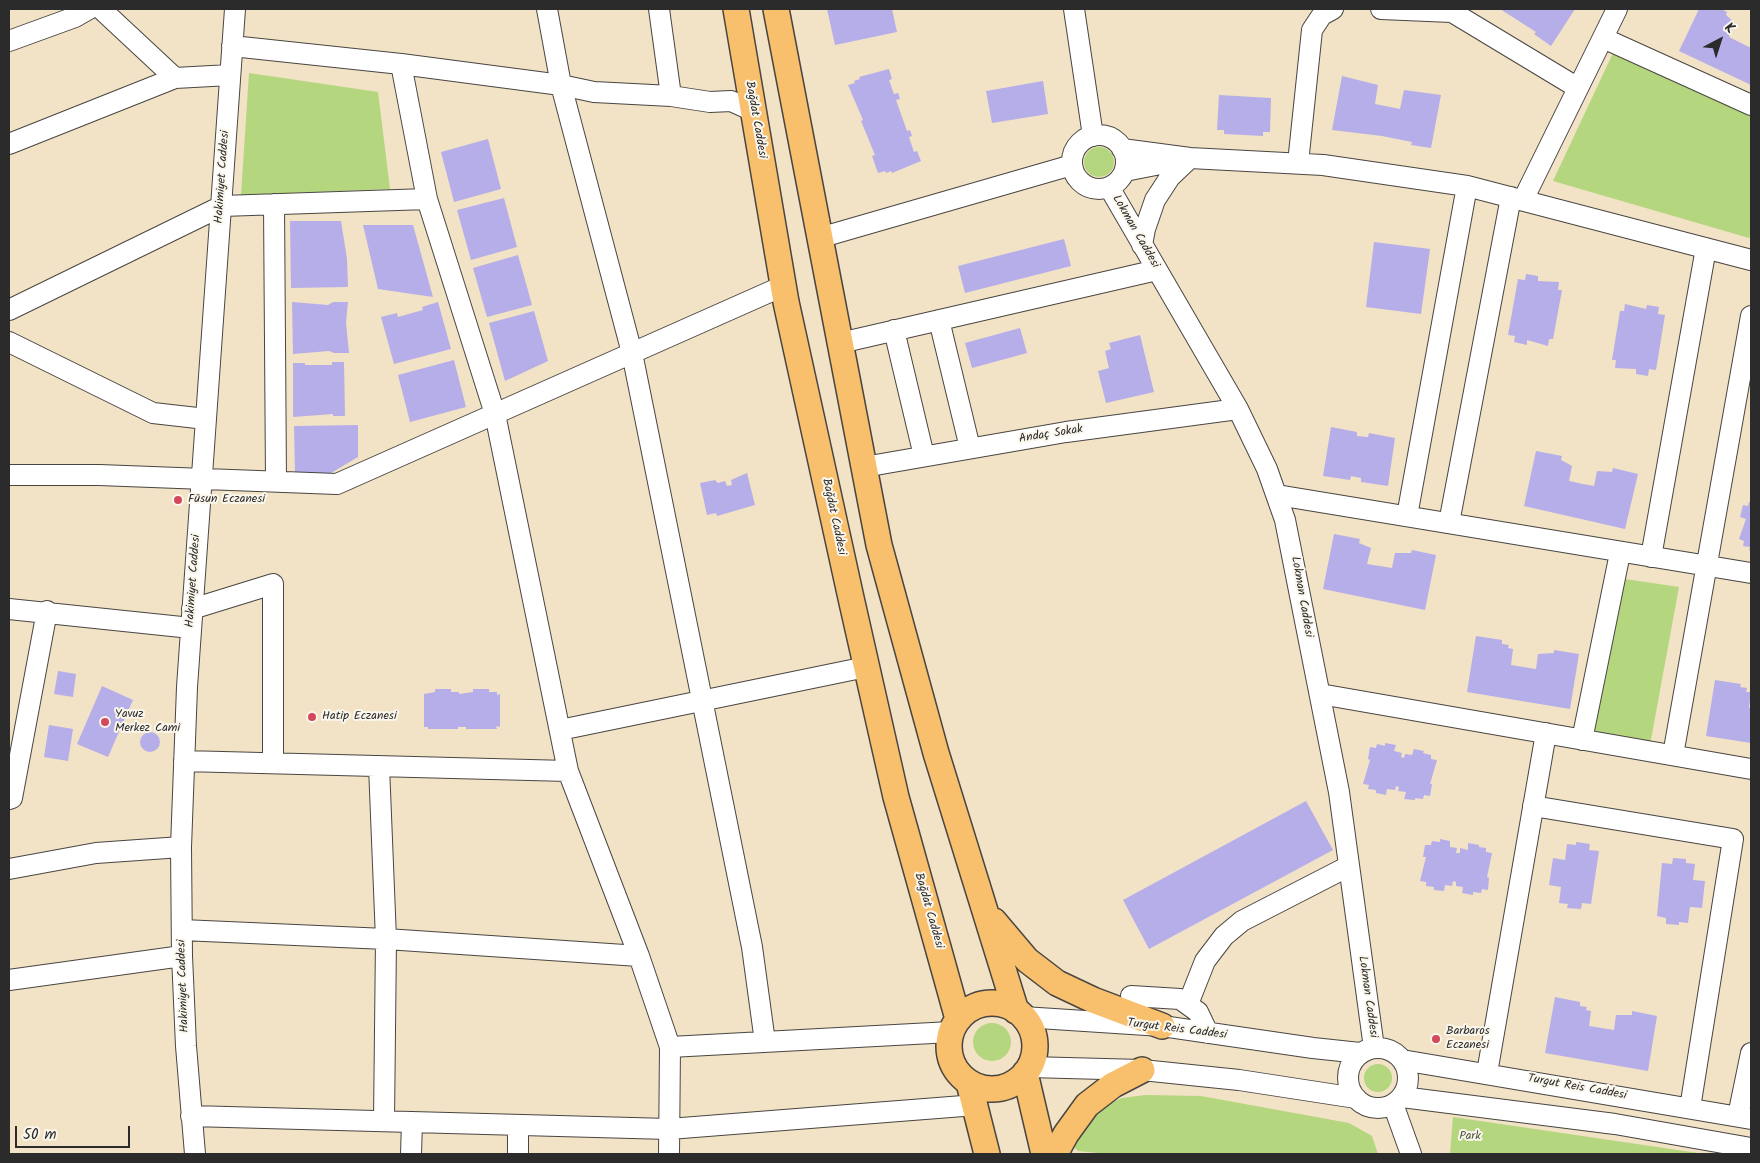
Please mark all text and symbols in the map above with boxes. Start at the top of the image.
north arrow [1695,15,1745,65]
text: K [1719,17,1740,40]
street label: Bağdat Caddesi [741,80,769,160]
street label: Hakimiyet Caddesi [213,130,233,224]
street label: Lokman Caddesi [1108,193,1162,271]
street label: Andaç Sokak [1018,423,1084,447]
street label: Bağdat Caddesi [818,477,848,557]
place label: Füsun Eczanesi [188,493,265,507]
marker: Füsun Eczanesi [172,494,184,506]
street label: Hakimiyet Caddesi [184,534,204,628]
street label: Lokman Caddesi [1287,555,1315,639]
place label: Yavuz Merkez Cami [115,708,180,736]
place label: Hatip Eczanesi [322,710,397,724]
marker: Hatip Eczanesi [306,711,318,723]
marker: Yavuz Merkez Cami [99,716,111,728]
street label: Bağdat Caddesi [910,871,946,951]
street label: Hakimiyet Caddesi [175,939,193,1033]
street label: Lokman Caddesi [1354,955,1380,1039]
street label: Turgut Reis Caddesi [1126,1017,1228,1043]
place label: Barbaros Eczanesi [1446,1025,1490,1053]
marker: Barbaros Eczanesi [1430,1033,1442,1045]
street label: Turgut Reis Caddesi [1526,1072,1628,1104]
scale bar [18,1116,132,1148]
text: 50 m [23,1123,57,1147]
park label: Park [1459,1130,1481,1144]

